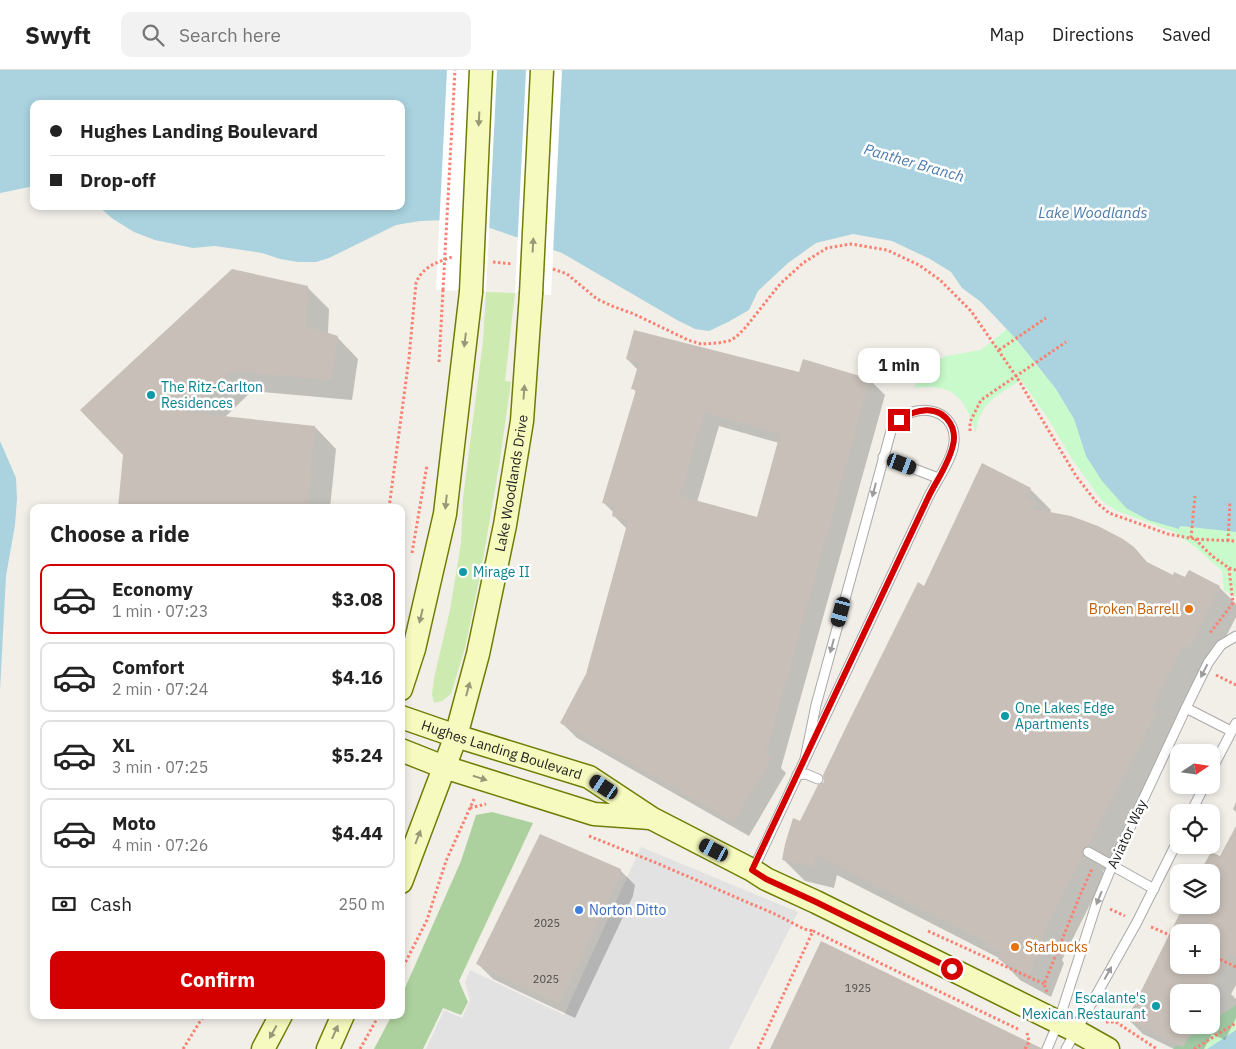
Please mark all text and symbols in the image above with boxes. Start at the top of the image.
search box [121,12,471,57]
text: Swyft [25,19,91,51]
icon: search [139,21,167,49]
text: Search here [179,23,281,47]
text: Map [989,23,1024,46]
text: Directions [1052,23,1134,46]
text: Saved [1162,23,1211,46]
one-way arrow [475,111,483,127]
text: Hughes Landing Boulevard [80,119,318,143]
water label: Panther Branch [862,139,967,186]
text: Drop-off [80,168,156,192]
water label: Lake Woodlands [1038,203,1148,222]
one-way arrow [530,237,538,253]
one-way arrow [461,333,469,349]
callout: 1 min [858,348,940,382]
text: 1 min [878,355,920,375]
place label: The Ritz-Carlton Residences [161,378,263,412]
one-way arrow [520,384,528,400]
marker: The Ritz-Carlton Residences [145,389,157,401]
route end [888,409,910,431]
street label: Lake Woodlands Drive [491,414,531,553]
car [885,452,918,476]
one-way arrow [870,482,878,497]
one-way arrow [442,494,450,510]
text: Choose a ride [50,519,190,548]
place label: Mirage II [473,563,530,581]
marker: Mirage II [457,566,469,578]
icon: car [52,577,97,622]
text: Economy [112,577,193,601]
text: $3.08 [331,587,383,611]
car [829,596,852,628]
place label: Broken Barrell [1089,600,1179,618]
text: 1 min · 07:23 [112,601,208,621]
marker: Broken Barrell [1183,603,1195,615]
one-way arrow [417,609,425,624]
one-way arrow [828,639,836,654]
icon: car [52,655,97,700]
text: Comfort [112,655,185,679]
one-way arrow [1200,664,1208,678]
text: $4.16 [331,665,383,689]
text: 2 min · 07:24 [112,679,208,699]
one-way arrow [465,681,473,696]
place label: One Lakes Edge Apartments [1015,699,1115,733]
marker: One Lakes Edge Apartments [999,710,1011,722]
street label: Hughes Landing Boulevard [419,716,584,783]
icon: car [52,733,97,778]
text: XL [112,733,135,757]
text: $5.24 [331,743,383,767]
north arrow [1170,744,1220,794]
map controls [1170,744,1220,1034]
text: 3 min · 07:25 [112,757,208,777]
car [587,772,620,802]
one-way arrow [473,775,488,783]
street label: Aviator Way [1103,796,1151,872]
button: locate [1170,804,1220,854]
icon: car [52,811,97,856]
text: Moto [112,811,156,835]
text: $4.44 [331,821,383,845]
one-way arrow [414,829,422,844]
text: 4 min · 07:26 [112,835,208,855]
car [697,837,730,863]
button: layers [1170,864,1220,914]
icon: cash [50,890,78,918]
one-way arrow [1095,891,1103,906]
text: Cash [90,892,132,916]
text: 250 m [338,894,385,914]
place label: Norton Ditto [589,901,666,919]
marker: Norton Ditto [573,904,585,916]
house number: 2025 [534,916,560,930]
button: + [1170,924,1220,974]
place label: Starbucks [1025,938,1088,956]
marker: Starbucks [1009,941,1021,953]
button: Confirm [50,951,385,1009]
route start [941,958,963,980]
one-way arrow [1104,966,1112,981]
house number: 2025 [533,972,559,986]
house number: 1925 [845,981,871,995]
button: − [1170,984,1220,1034]
place label: Escalante's Mexican Restaurant [1022,989,1146,1023]
marker: Escalante's Mexican Restaurant [1150,1000,1162,1012]
one-way arrow [269,1025,277,1040]
one-way arrow [332,1025,340,1039]

